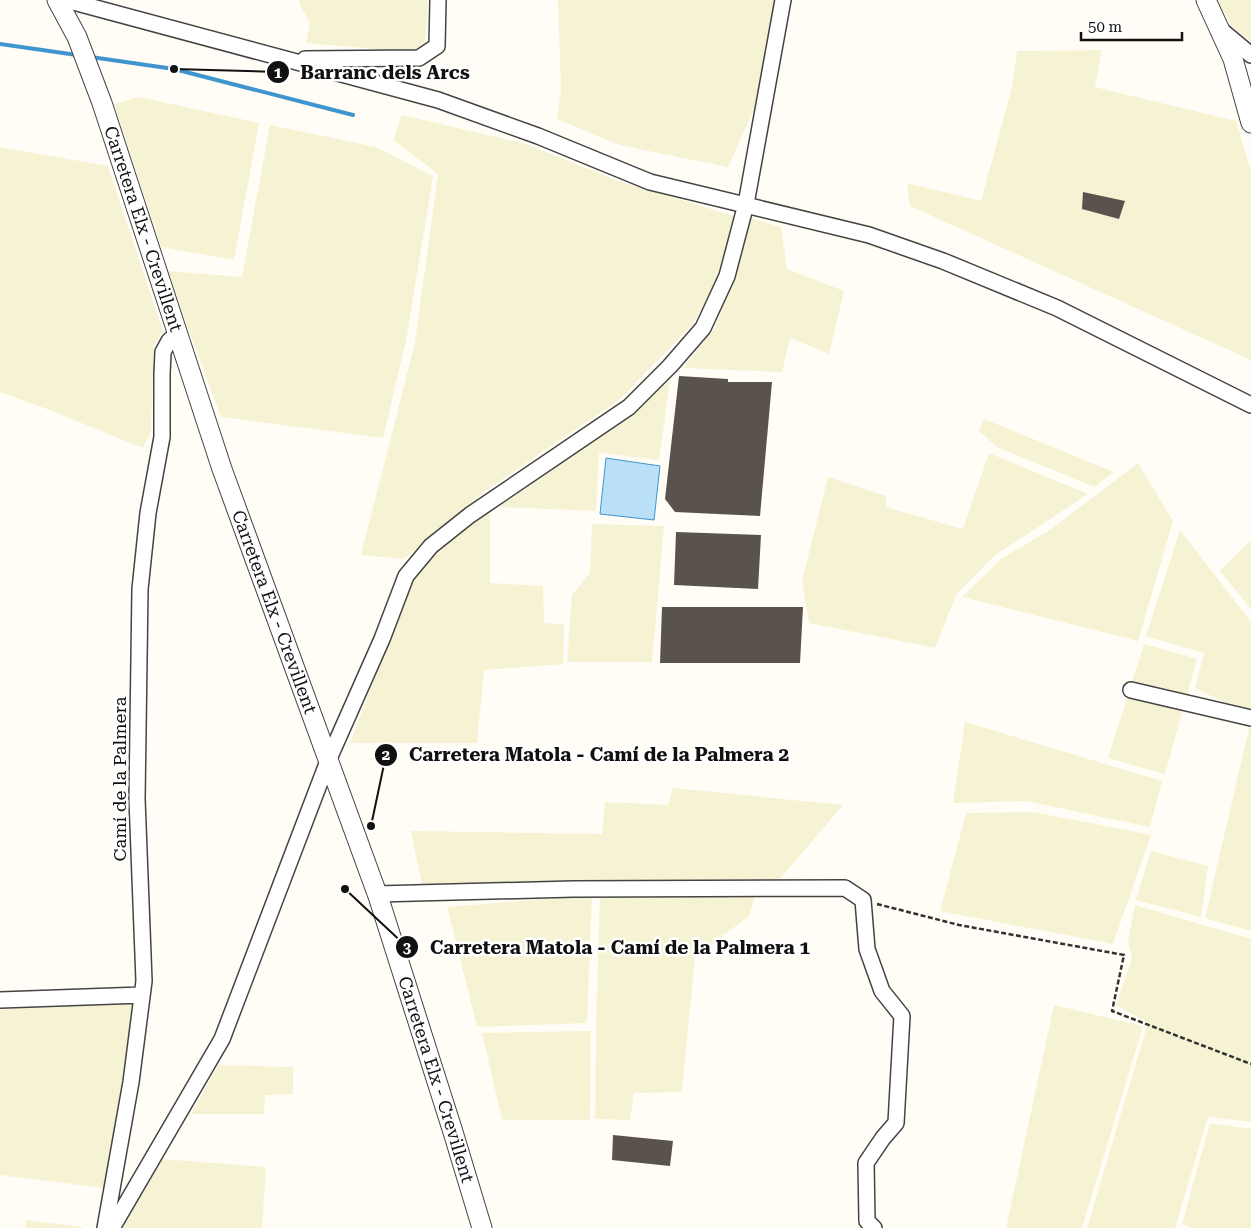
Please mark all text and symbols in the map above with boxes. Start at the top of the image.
scale bar [1081,10,1182,42]
text: 50 m [1088,18,1123,36]
callout: Barranc dels Arcs [265,55,480,89]
text: Barranc dels Arcs [300,61,470,84]
text: 1 [274,64,283,82]
street label: Carretera Elx - Crevillent [100,123,187,334]
street label: Carretera Elx - Crevillent [228,507,322,717]
street label: Camí de la Palmera [109,696,130,861]
callout: Carretera Matola - Camí de la Palmera 2 [373,738,799,772]
text: Carretera Matola - Camí de la Palmera 2 [409,743,789,766]
text: 2 [382,746,390,764]
callout: Carretera Matola - Camí de la Palmera 1 [395,930,820,964]
text: Carretera Matola - Camí de la Palmera 1 [430,936,810,959]
text: 3 [403,939,412,957]
street label: Carretera Elx - Crevillent [394,974,479,1185]

